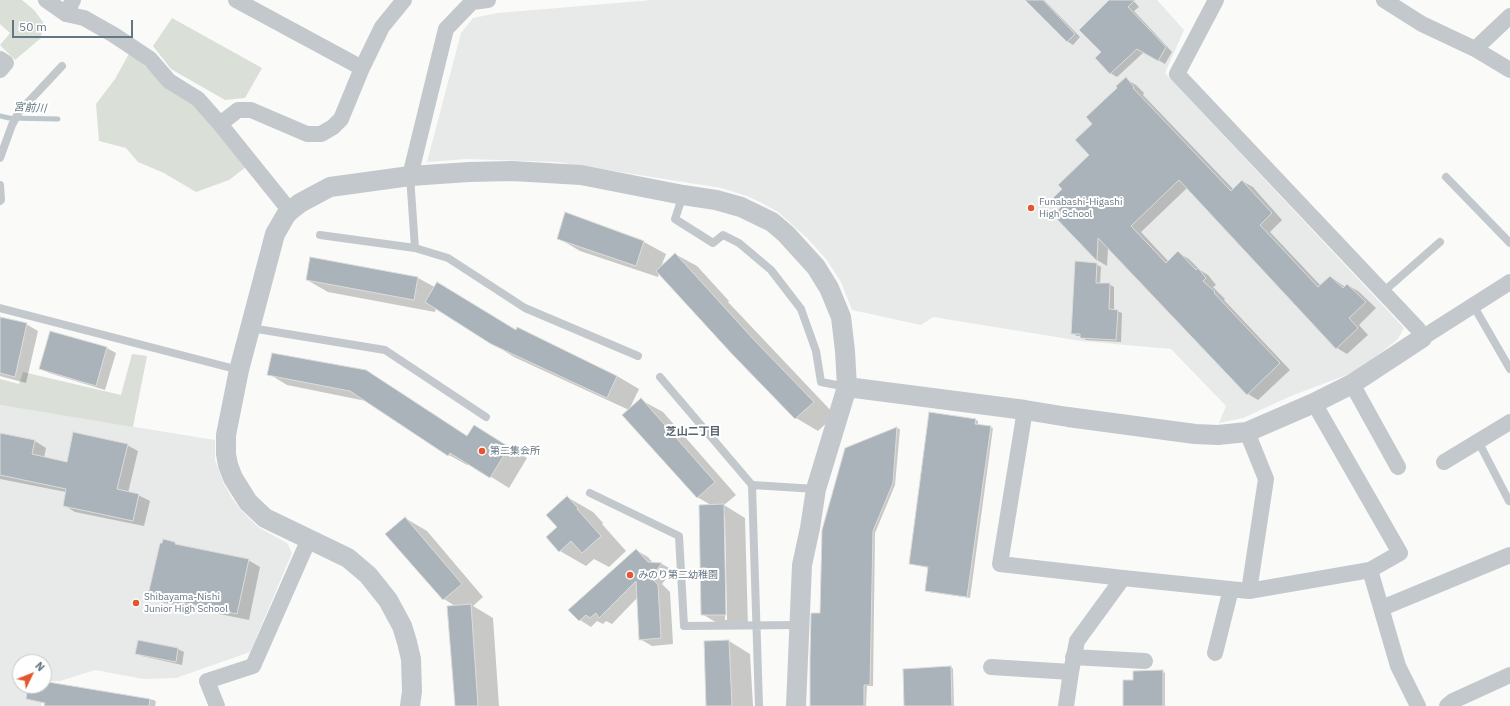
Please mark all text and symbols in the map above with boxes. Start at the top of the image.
scale bar [14,12,135,38]
text: 50 m [19,19,47,34]
water label: 宮前川 [13,101,47,115]
place label: Funabashi-Higashi High School [1039,196,1122,220]
marker: Funabashi-Higashi High School [1026,203,1036,213]
district label: 芝山二丁目 [666,425,720,439]
place label: 第二集会所 [490,445,540,457]
marker: 第二集会所 [477,446,487,456]
place label: みのり第二幼稚園 [638,569,718,581]
marker: みのり第二幼稚園 [625,570,635,580]
place label: Shibayama-Nishi Junior High School [144,591,228,614]
marker: Shibayama-Nishi Junior High School [131,598,141,608]
north arrow [12,654,52,694]
text: N [32,659,48,674]

